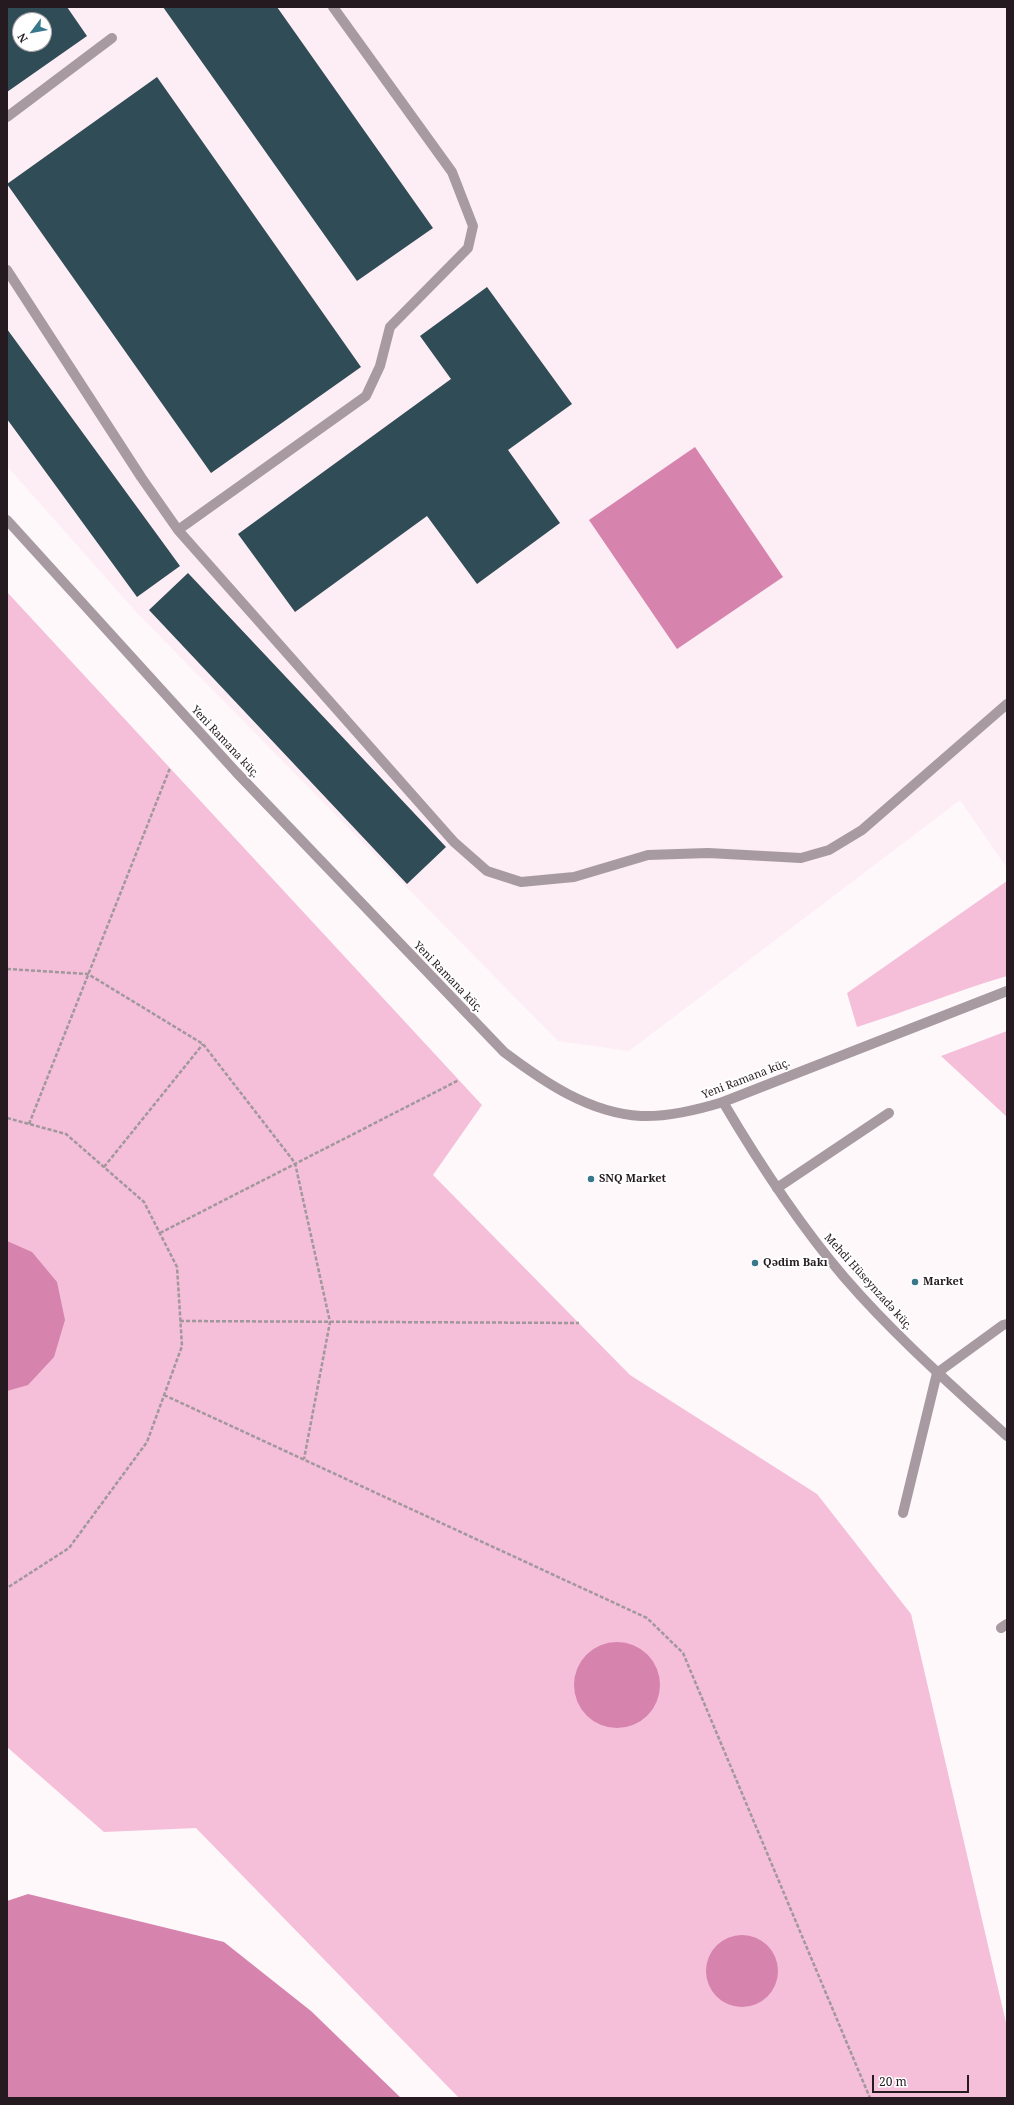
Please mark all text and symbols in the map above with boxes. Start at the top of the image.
north arrow [12,12,52,52]
text: N [14,30,31,46]
street label: Yeni Ramana küç. [188,703,262,781]
street label: Yeni Ramana küç. [411,939,485,1015]
street label: Yeni Ramana küç. [700,1056,792,1102]
place label: SNQ Market [599,1172,666,1186]
marker: SNQ Market [586,1174,596,1184]
street label: Mehdi Hüseynzadə küç. [821,1231,915,1333]
place label: Qədim Bakı [763,1256,828,1270]
marker: Qədim Bakı [750,1258,760,1268]
place label: Market [923,1275,963,1289]
marker: Market [910,1277,920,1287]
scale bar [874,2067,971,2093]
text: 20 m [879,2073,907,2090]

